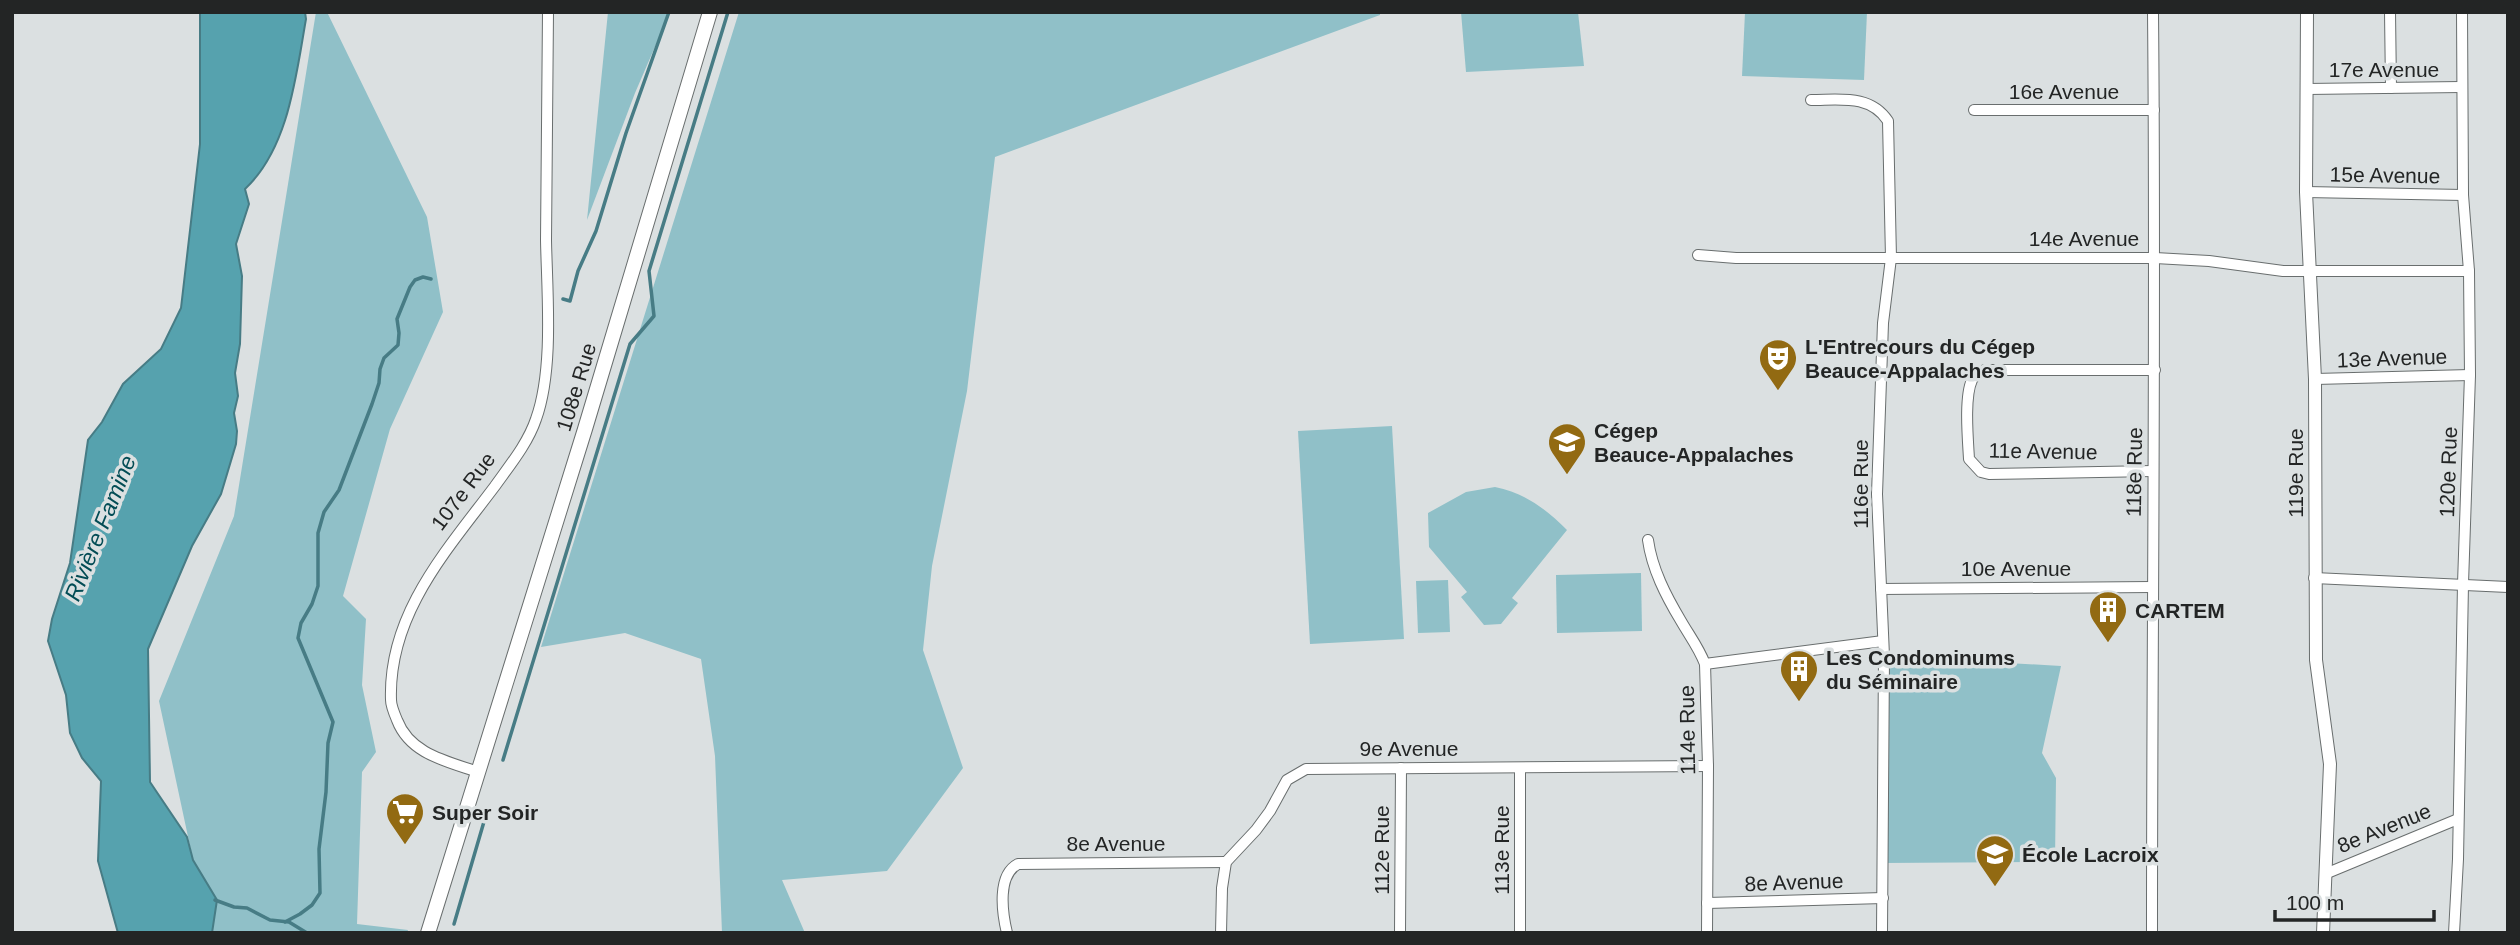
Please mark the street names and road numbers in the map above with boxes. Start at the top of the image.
street label: 17e Avenue [2329,58,2439,81]
street label: 16e Avenue [2009,80,2119,103]
street label: 15e Avenue [2330,163,2440,187]
street label: 14e Avenue [2029,227,2139,250]
street label: 108e Rue [552,340,600,434]
street label: 13e Avenue [2336,345,2448,371]
street label: 120e Rue [2435,426,2461,518]
street label: 118e Rue [2122,427,2146,517]
street label: 119e Rue [2284,428,2307,518]
street label: 116e Rue [1849,439,1872,529]
street label: 11e Avenue [1988,439,2098,463]
street label: 107e Rue [426,448,500,534]
street label: 10e Avenue [1961,557,2071,580]
street label: 114e Rue [1675,685,1699,775]
street label: 9e Avenue [1360,737,1458,760]
street label: 8e Avenue [2334,799,2434,857]
street label: 112e Rue [1370,805,1393,895]
street label: 113e Rue [1490,805,1513,895]
street label: 8e Avenue [1067,832,1165,855]
street label: 8e Avenue [1744,869,1844,895]

